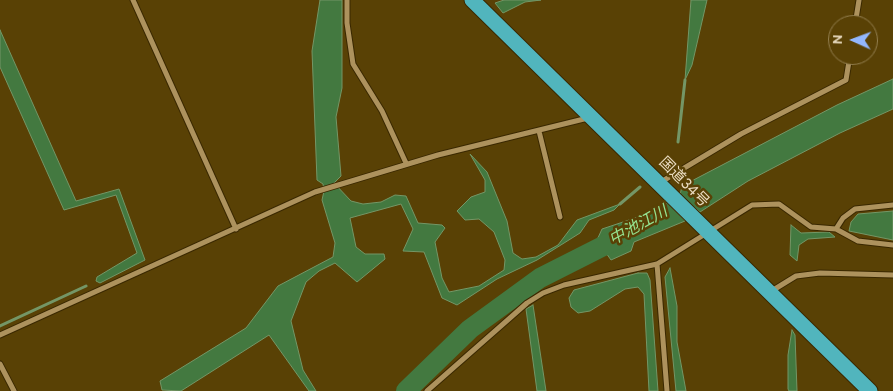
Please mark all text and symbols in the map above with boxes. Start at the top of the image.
north arrow [828,15,878,65]
text: N [830,34,847,45]
street label: 国道34号 [654,154,712,212]
water label: 中池江川 [606,203,672,251]

